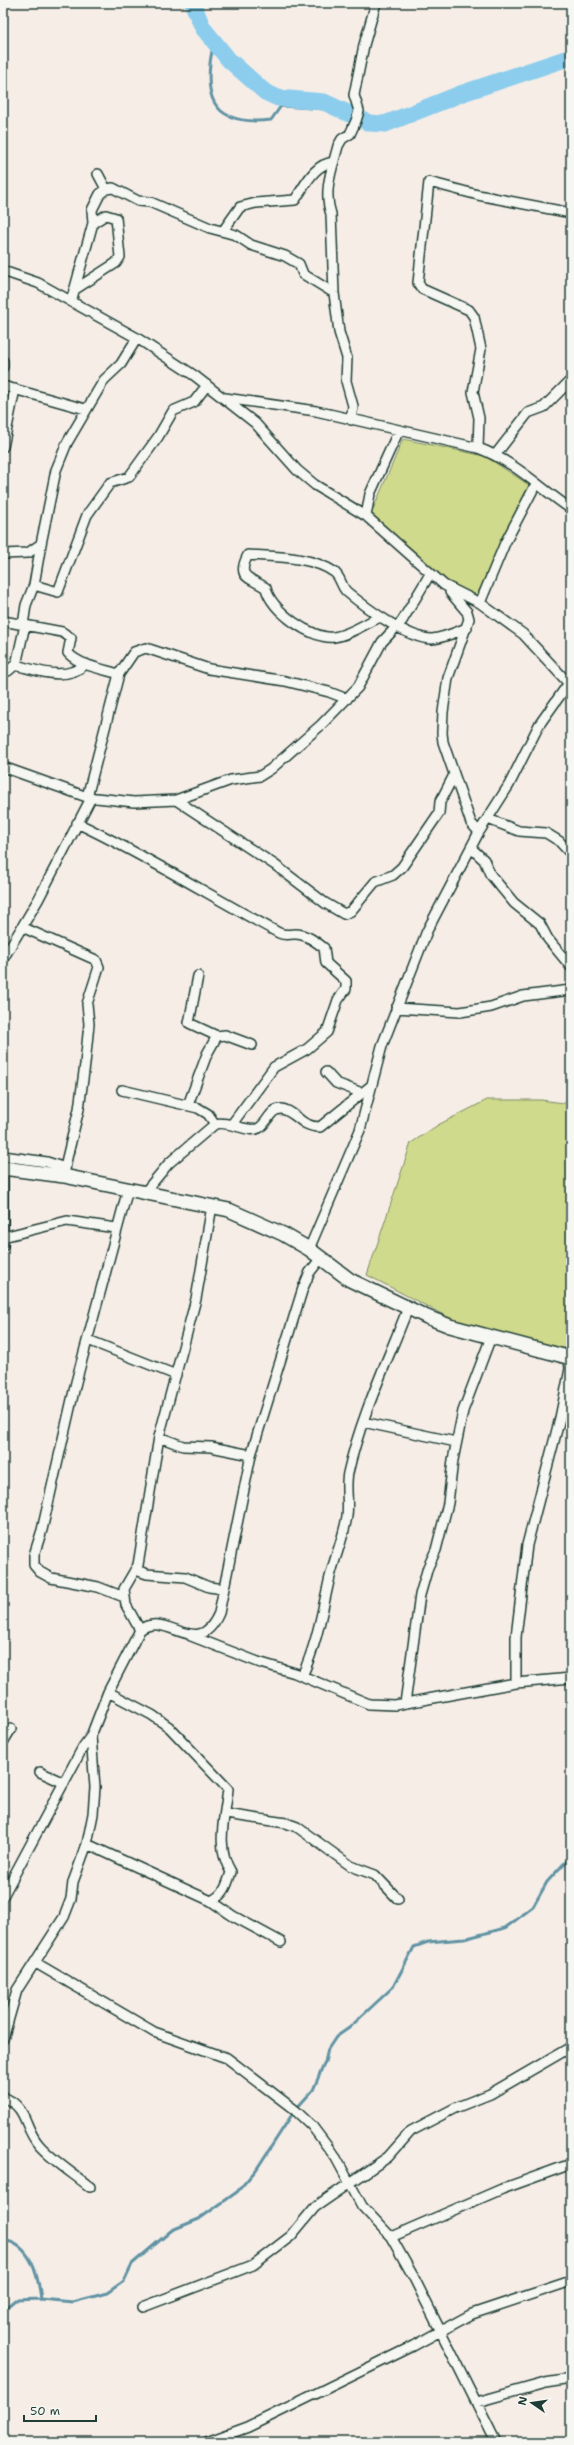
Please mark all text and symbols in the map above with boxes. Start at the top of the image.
north arrow [512,2383,552,2423]
text: N [514,2395,531,2407]
scale bar [24,2397,96,2423]
text: 50 m [30,2403,60,2419]

